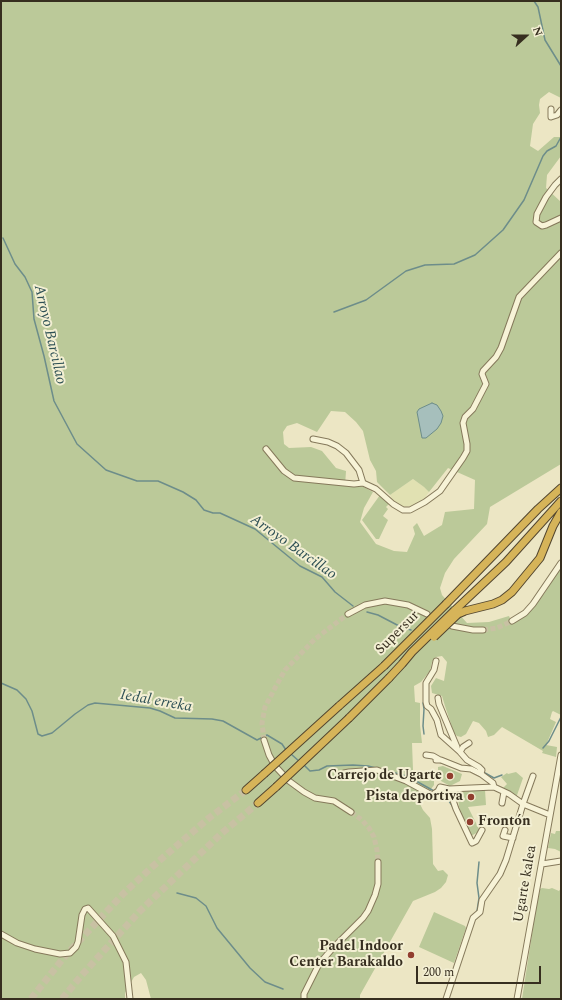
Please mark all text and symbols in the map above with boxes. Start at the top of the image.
north arrow [506,16,546,56]
text: N [528,24,547,39]
water label: Arroyo Barcillao [29,284,69,386]
water label: Arroyo Barcillao [246,512,340,584]
street label: Supersur [373,608,423,658]
water label: Iedal erreka [119,687,193,717]
place label: Carrejo de Ugarte [327,768,442,784]
marker: Carrejo de Ugarte [445,771,455,781]
place label: Pista deportiva [365,789,463,805]
marker: Pista deportiva [466,792,476,802]
place label: Frontón [478,814,531,830]
marker: Frontón [465,817,475,827]
street label: Ugarte kalea [511,844,541,924]
place label: Padel Indoor Center Barakaldo [289,939,403,972]
marker: Padel Indoor Center Barakaldo [406,950,416,960]
scale bar [418,958,543,984]
text: 200 m [423,963,454,982]

